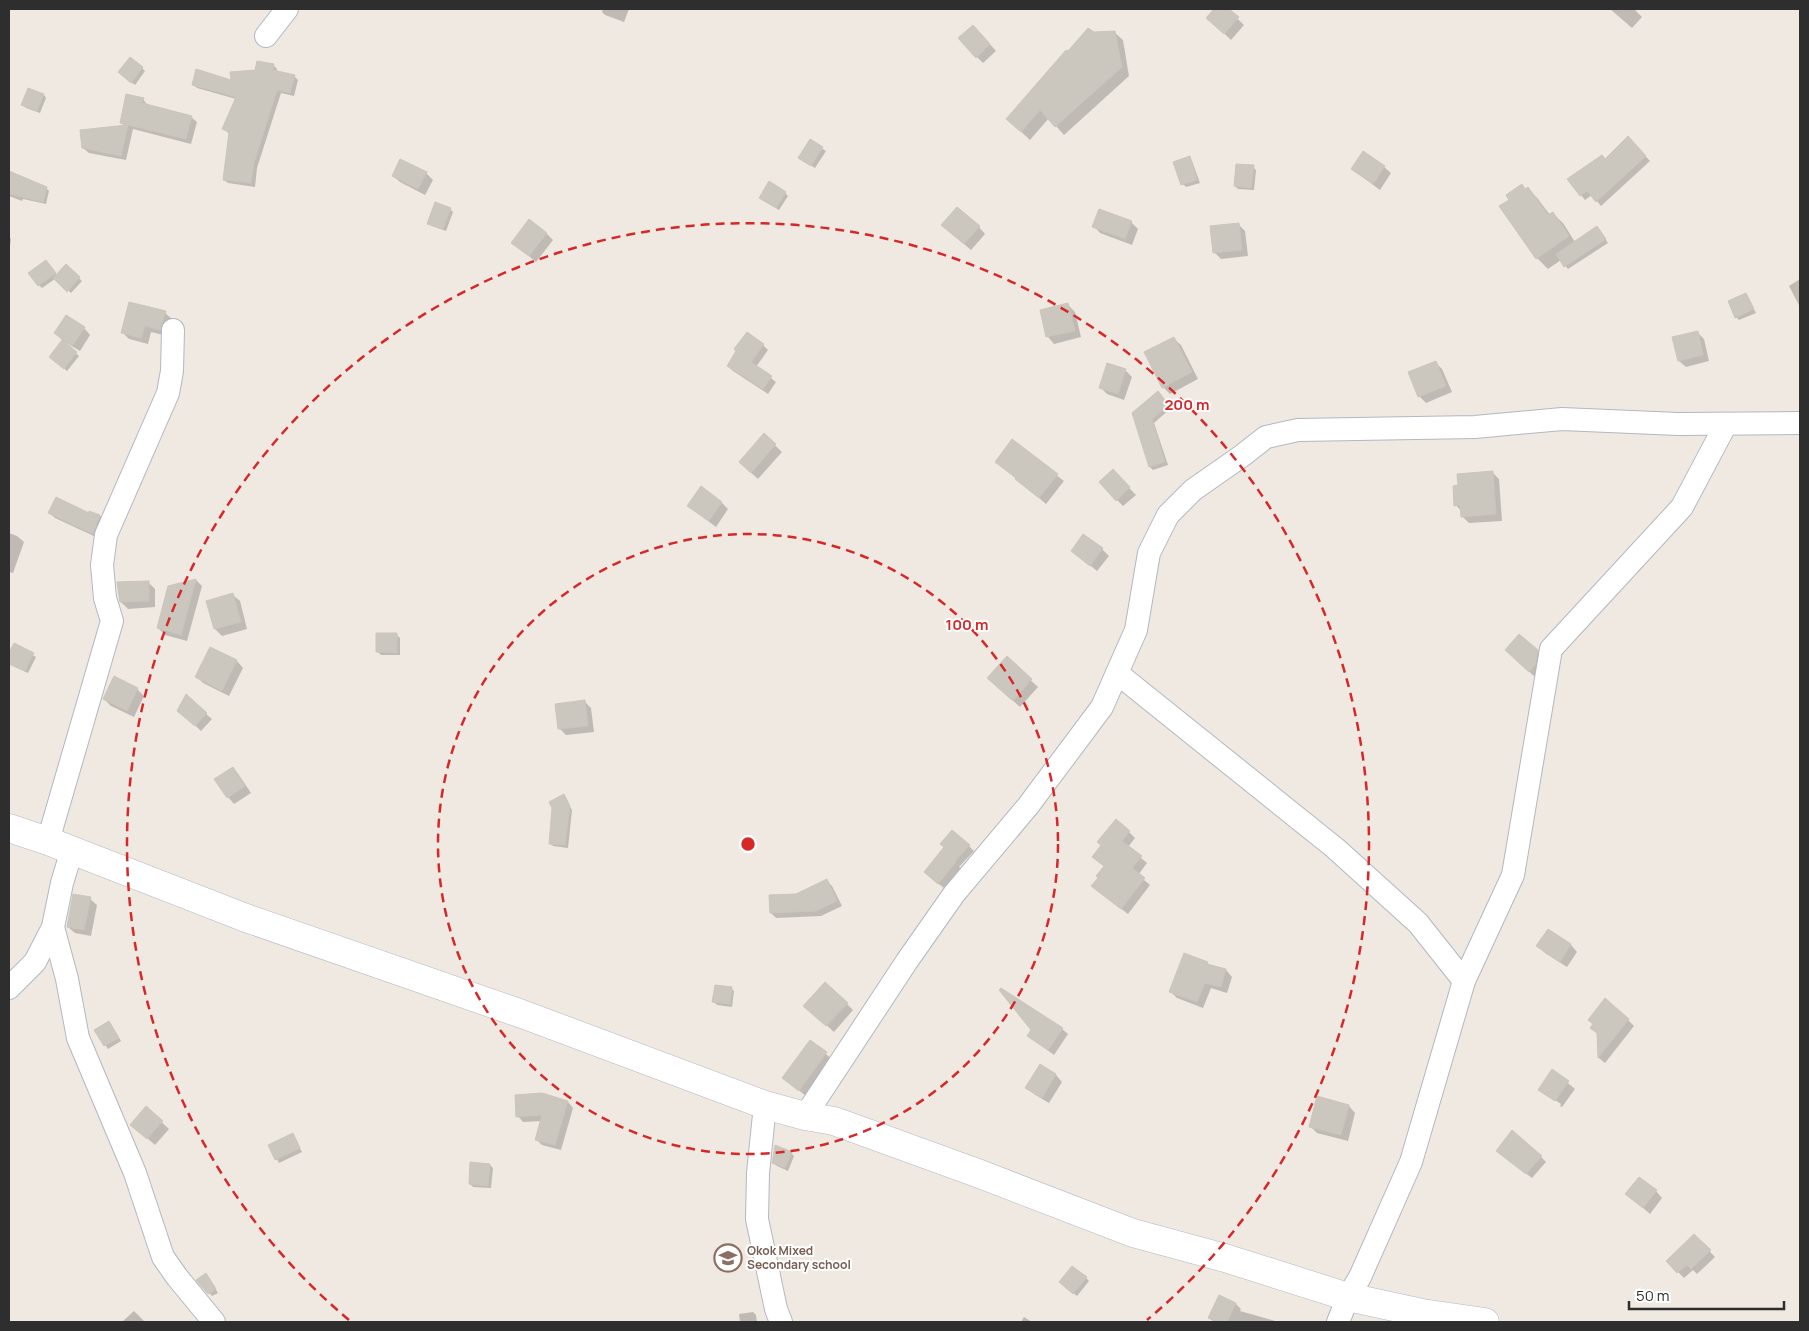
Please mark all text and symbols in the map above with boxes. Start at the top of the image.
text: 200 m [1164,394,1210,415]
text: 100 m [946,614,988,635]
centre of rings [739,835,757,853]
place label: Okok Mixed Secondary school [747,1242,851,1273]
school or university icon: Okok Mixed Secondary school [713,1243,743,1273]
scale bar [1629,1278,1784,1310]
text: 50 m [1636,1285,1670,1306]

